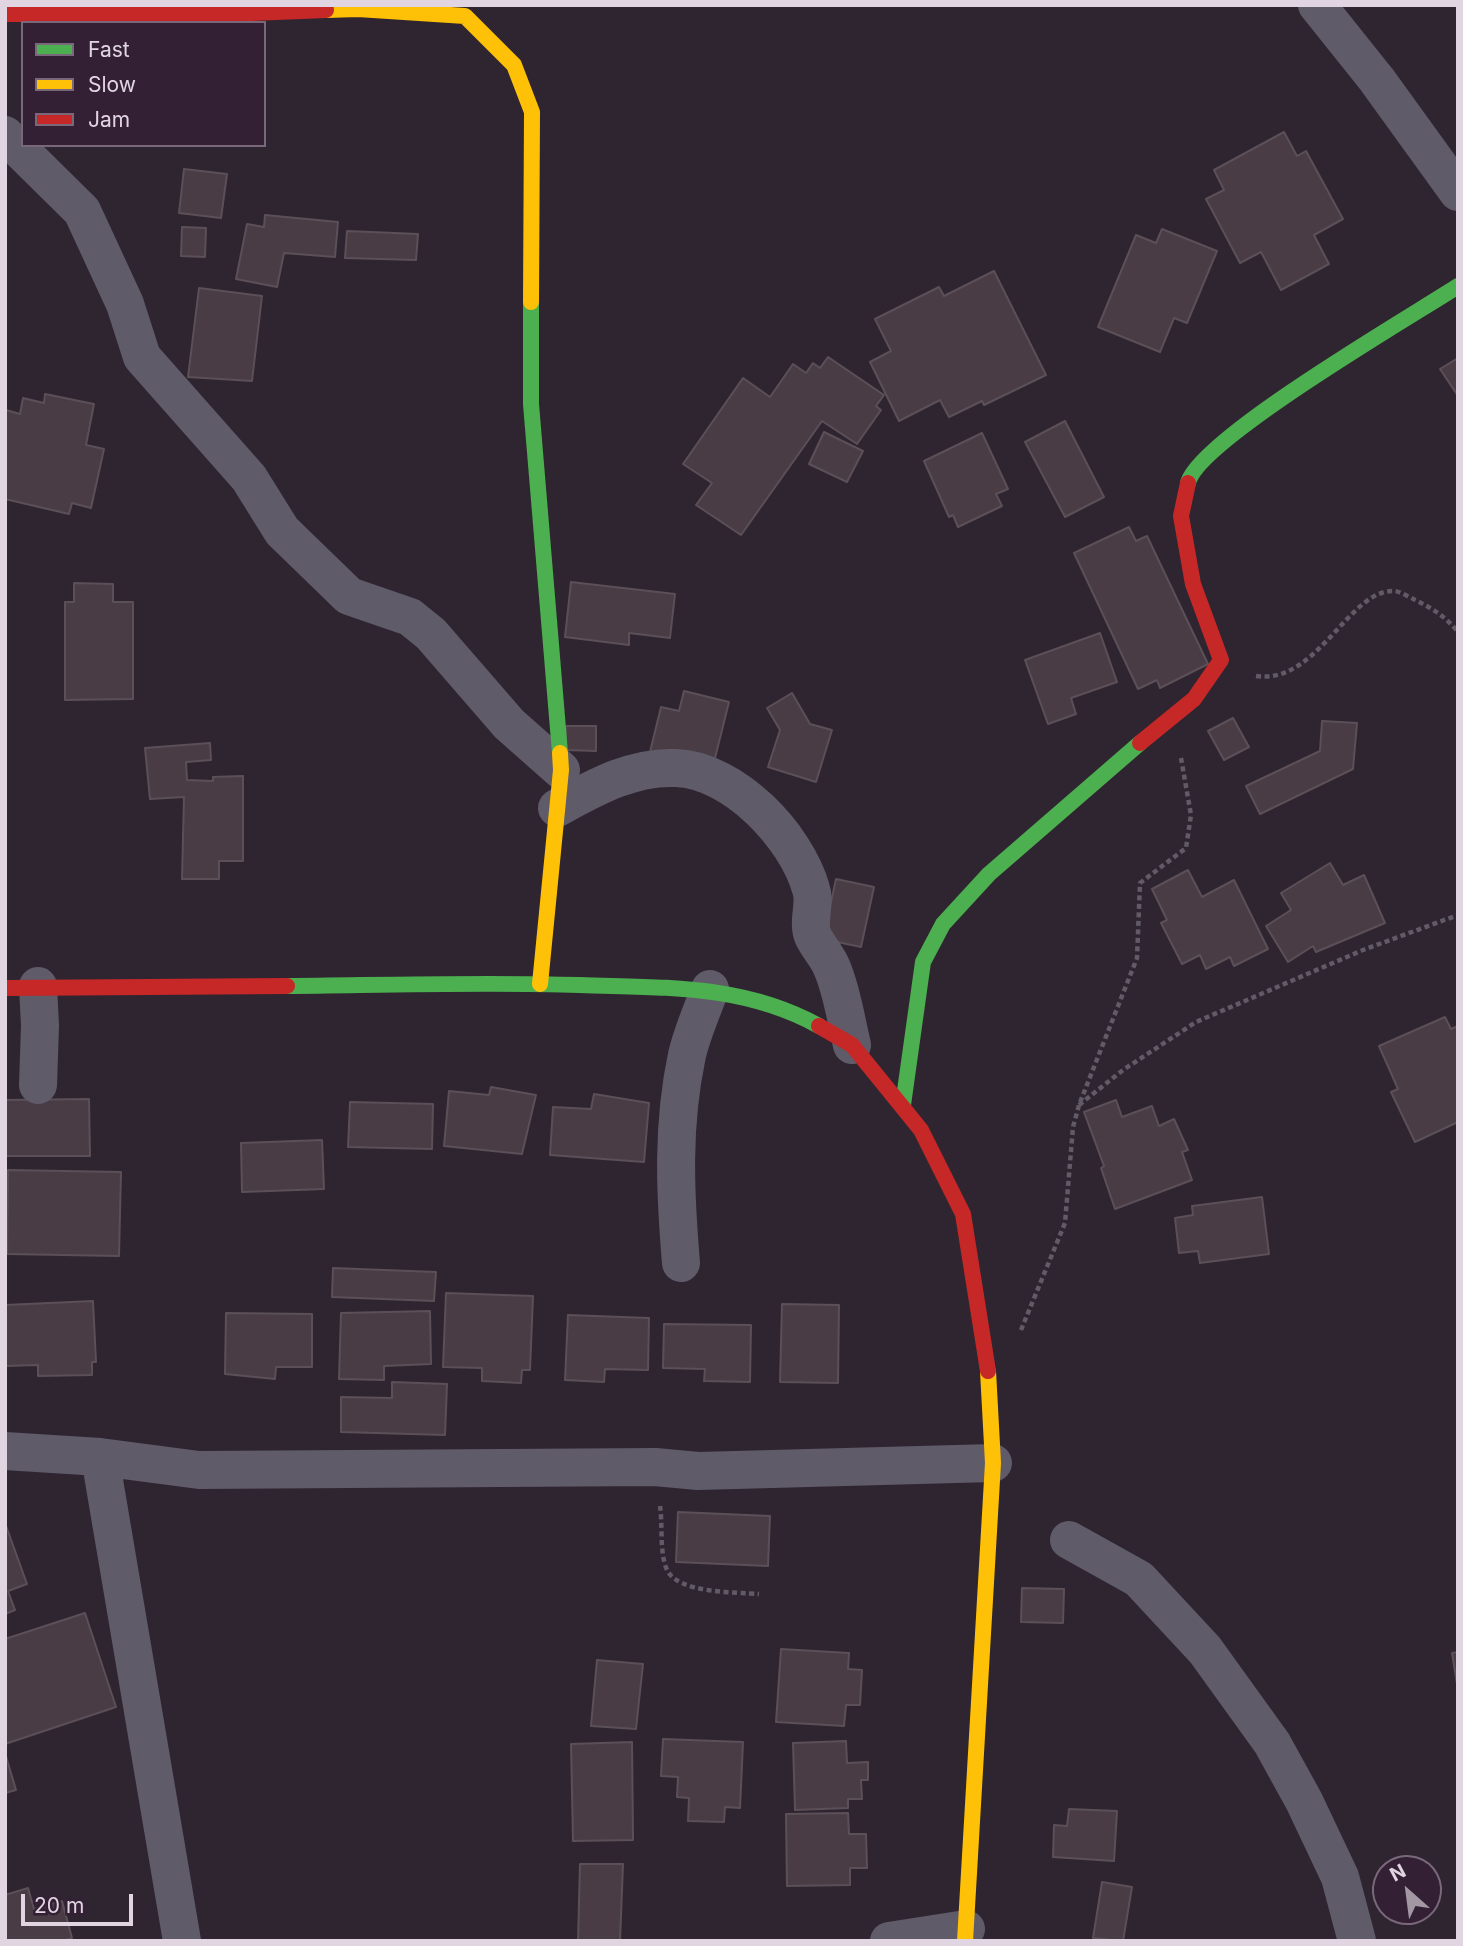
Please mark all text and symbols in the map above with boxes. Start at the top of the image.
legend [21,21,266,147]
text: Fast [88,37,130,62]
text: Slow [88,72,136,97]
text: Jam [88,107,130,132]
north arrow [1372,1855,1442,1925]
text: N [1386,1859,1410,1886]
scale bar [24,1880,136,1924]
text: 20 m [34,1893,84,1918]

